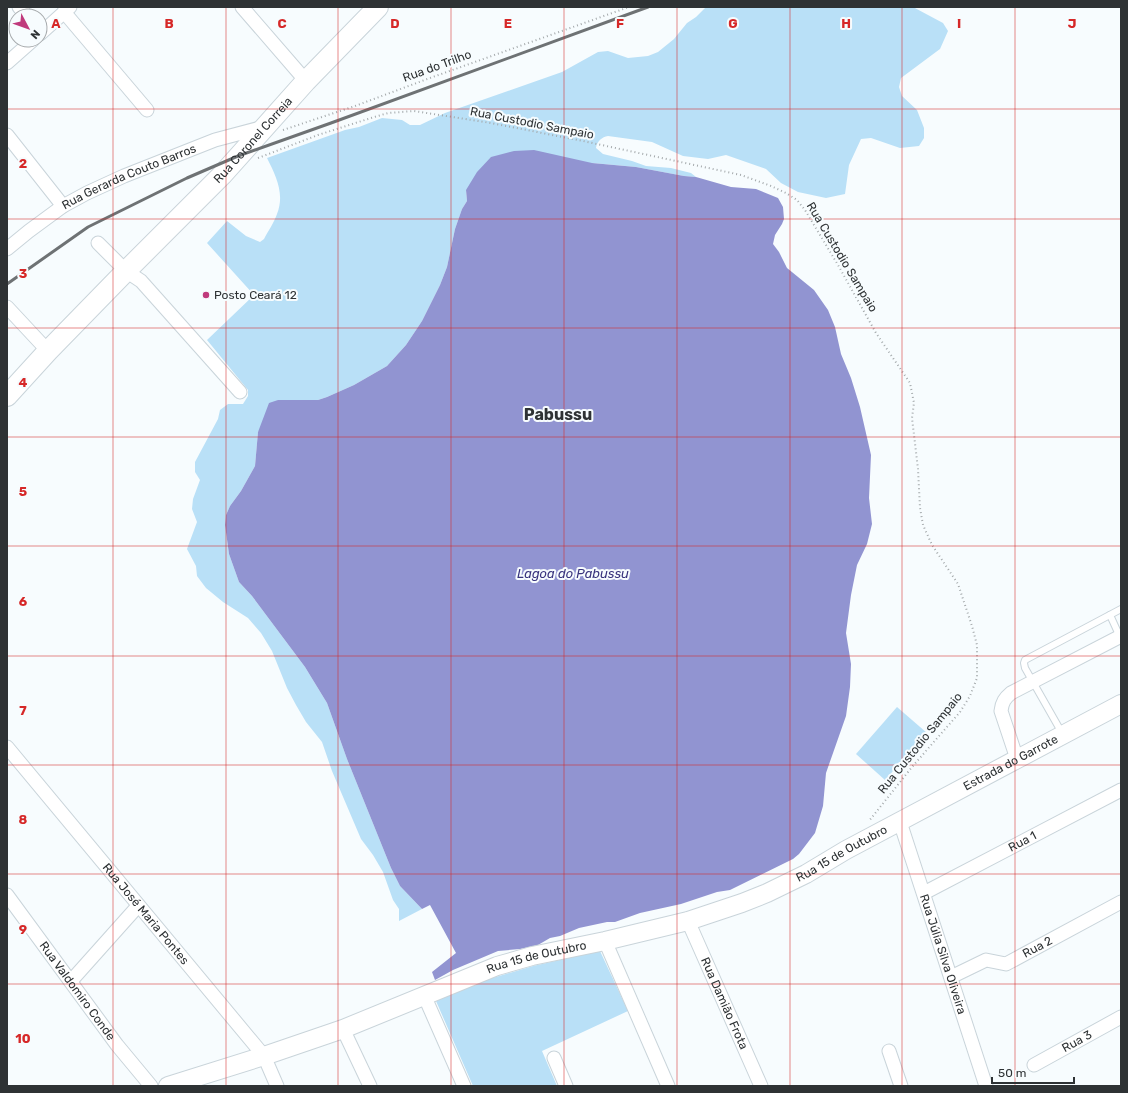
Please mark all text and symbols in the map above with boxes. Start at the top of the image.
north arrow [8,8,48,48]
text: A [51,16,61,31]
text: B [164,16,174,31]
text: C [277,16,287,31]
text: D [390,16,400,31]
text: E [504,16,512,31]
text: F [616,16,624,31]
text: G [728,16,738,31]
text: H [841,16,851,31]
text: I [957,16,961,31]
text: J [1068,16,1076,31]
text: N [28,27,43,42]
street label: Rua do Trilho [401,47,473,85]
street label: Rua Coronel Correia [211,94,295,186]
street label: Rua Custodio Sampaio [469,104,595,142]
street label: Rua Gerarda Couto Barros [59,141,198,212]
text: 2 [19,156,27,171]
street label: Rua Custodio Sampaio [804,199,880,315]
text: 3 [19,266,28,281]
place label: Posto Ceará 12 [214,288,297,302]
marker: Posto Ceará 12 [201,290,211,300]
text: 4 [19,375,28,390]
district label: Pabussu [524,405,592,424]
text: 5 [19,484,27,499]
water label: Lagoa do Pabussu [517,566,629,582]
text: 6 [19,594,28,609]
street label: Rua Custodio Sampaio [875,690,965,796]
text: 7 [19,703,27,718]
street label: Estrada do Garrote [961,732,1061,793]
text: 8 [19,812,28,827]
street label: Rua 15 de Outubro [794,822,890,885]
street label: Rua 1 [1006,828,1039,855]
street label: Rua José Maria Pontes [100,860,192,967]
street label: Rua Júlia Silva Oliveira [917,892,969,1016]
text: 9 [19,922,27,937]
street label: Rua 2 [1020,933,1055,961]
street label: Rua 15 de Outubro [484,938,588,977]
street label: Rua Valdomiro Conde [37,939,118,1043]
street label: Rua Damião Frota [698,955,751,1051]
street label: Rua 3 [1060,1027,1094,1055]
text: 10 [15,1031,31,1046]
scale bar [992,1059,1074,1085]
text: 50 m [998,1066,1026,1080]

